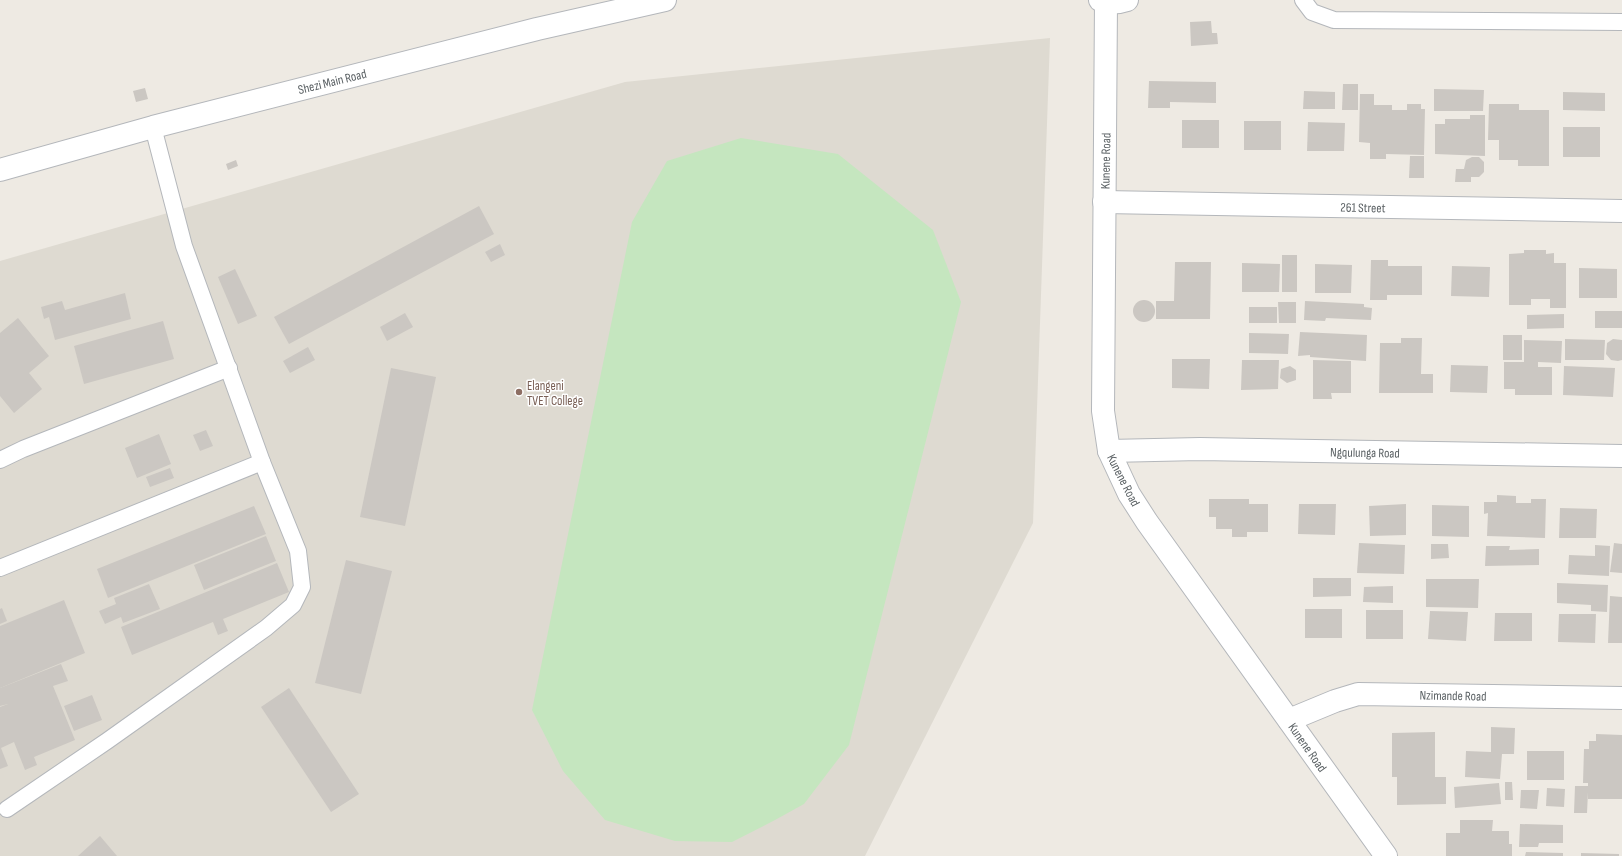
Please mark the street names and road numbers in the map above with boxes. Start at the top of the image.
street label: Shezi Main Road [296,66,368,98]
street label: Kunene Road [1098,133,1114,189]
street label: 261 Street [1340,200,1386,216]
street label: Ngqulunga Road [1330,444,1400,462]
street label: Kunene Road [1103,452,1143,509]
street label: Nzimande Road [1419,687,1487,705]
street label: Kunene Road [1284,720,1330,775]

